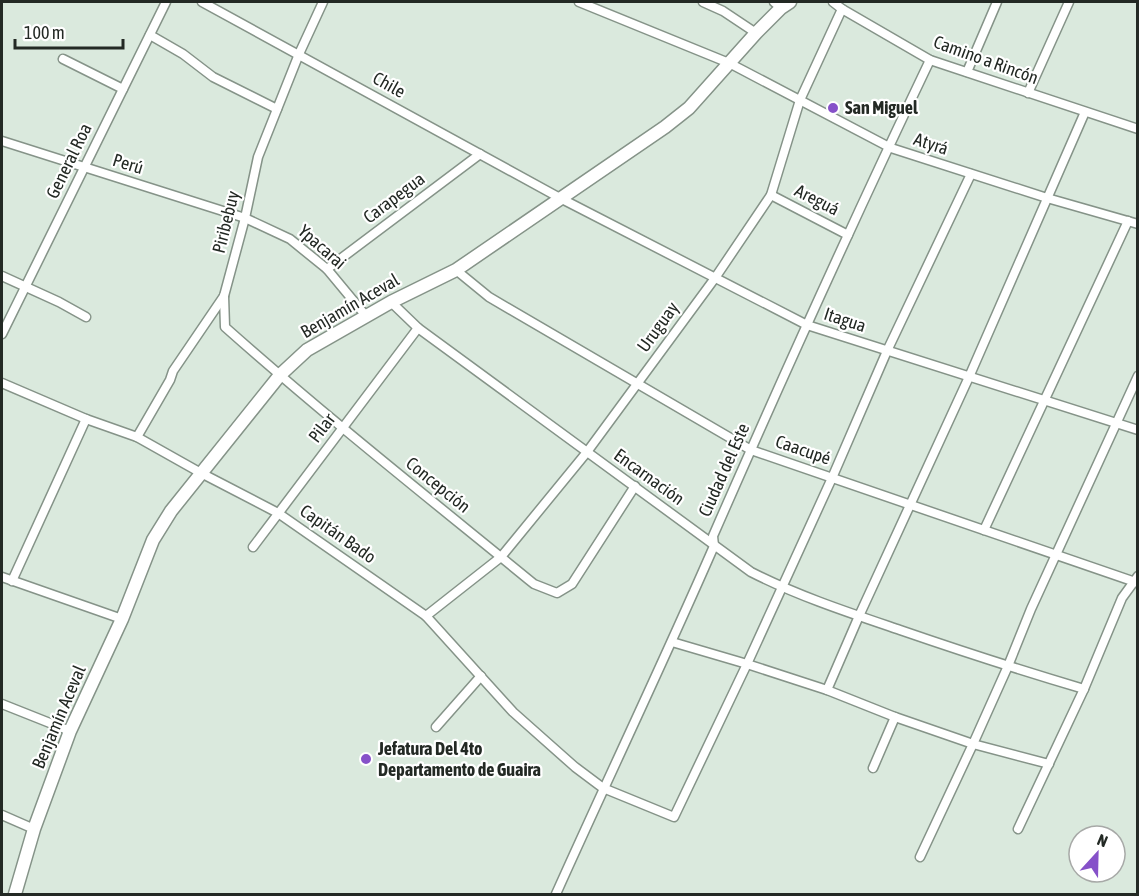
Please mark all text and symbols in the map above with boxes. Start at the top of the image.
scale bar [15,12,123,50]
text: 100 m [24,22,65,43]
street label: Camino a Rincón [931,31,1041,88]
street label: Chile [369,67,409,102]
place label: San Miguel [845,97,918,118]
marker: San Miguel [826,101,840,115]
street label: General Roa [41,120,96,202]
street label: Atyrá [911,128,951,159]
street label: Perú [110,149,146,178]
street label: Carapegua [359,168,428,227]
street label: Areguá [791,180,843,220]
street label: Piribebuy [208,189,243,255]
street label: Ypacarai [294,220,351,273]
street label: Benjamín Aceval [297,269,403,342]
street label: Uruguay [632,298,683,356]
street label: Itagua [821,303,869,336]
street label: Pilar [304,408,340,446]
street label: Ciudad del Este [694,420,753,520]
street label: Caacupé [773,430,833,469]
street label: Encarnación [610,444,689,509]
street label: Concepción [402,452,475,517]
street label: Capitán Bado [296,500,380,567]
street label: Benjamín Aceval [27,662,90,772]
place label: Jefatura Del 4to Departamento de Guaira [377,738,541,780]
marker: Jefatura Del 4to Departamento de Guaira [359,752,373,766]
north arrow [1067,824,1127,884]
text: N [1095,830,1110,850]

